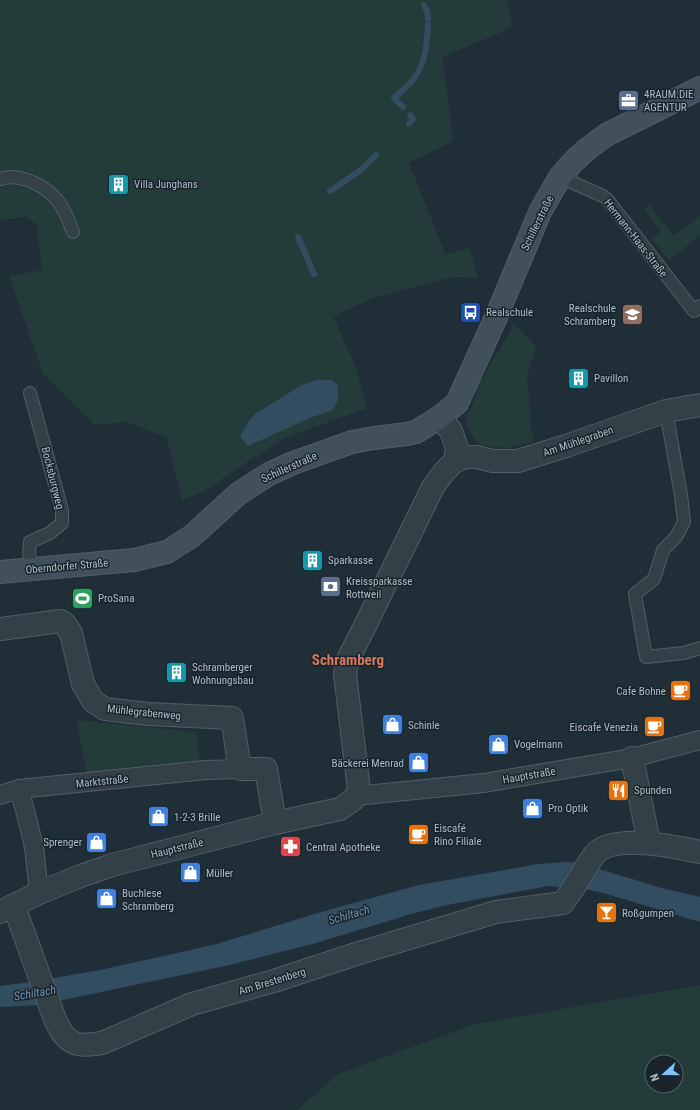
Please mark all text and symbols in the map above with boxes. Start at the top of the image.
office icon: 4RAUM.DIE AGENTUR [615,87,641,113]
place label: 4RAUM.DIE AGENTUR [644,88,694,114]
building icon: Villa Junghans [105,171,131,197]
place label: Villa Junghans [134,178,198,191]
street label: Schillerstraße [519,194,556,253]
street label: Hermann-Haas-Straße [601,197,670,280]
bus stop icon: Realschule [457,299,483,325]
school or university icon: Realschule Schramberg [619,301,645,327]
place label: Realschule Schramberg [564,302,616,328]
place label: Realschule [486,306,533,319]
building icon: Pavillon [566,365,592,391]
place label: Pavillon [594,372,628,385]
street label: Am Mühlegraben [541,423,615,460]
street label: Bocksburgweg [38,446,67,511]
street label: Schillerstraße [259,449,319,486]
building icon: Sparkasse [299,547,325,573]
place label: Sparkasse [328,554,373,567]
street label: Oberndorfer Straße [25,556,109,577]
bank icon: Kreissparkasse Rottweil [318,574,344,600]
place label: Kreissparkasse Rottweil [346,575,412,601]
sports icon: ProSana [69,585,95,611]
place label: ProSana [98,592,134,605]
district label: Schramberg [312,651,384,669]
building icon: Schramberger Wohnungsbau [163,660,189,686]
place label: Schramberger Wohnungsbau [192,661,253,687]
cafe icon: Cafe Bohne [668,678,694,704]
place label: Cafe Bohne [616,685,666,698]
street label: Mühlegrabenweg [106,702,181,723]
shop icon: Schinle [379,712,405,738]
cafe icon: Eiscafe Venezia [641,714,667,740]
place label: Schinle [408,719,440,732]
place label: Eiscafe Venezia [569,721,638,734]
shop icon: Vogelmann [485,731,511,757]
place label: Vogelmann [514,738,563,751]
shop icon: Bäckerei Menrad [406,750,432,776]
place label: Bäckerei Menrad [332,757,404,770]
street label: Hauptstraße [502,764,557,787]
street label: Marktstraße [75,772,129,791]
restaurant icon: Spunden [606,777,632,803]
place label: Spunden [634,784,672,797]
shop icon: Pro Optik [520,795,546,821]
place label: Pro Optik [548,802,588,815]
shop icon: 1-2-3 Brille [145,804,171,830]
place label: 1-2-3 Brille [174,811,220,824]
cafe icon: Eiscafé Rino Filiale [406,821,432,847]
place label: Eiscafé Rino Filiale [434,822,482,848]
shop icon: Sprenger [84,829,110,855]
pharmacy icon: Central Apotheke [278,834,304,860]
place label: Sprenger [43,836,83,849]
street label: Hauptstraße [150,836,205,861]
place label: Central Apotheke [306,841,380,854]
shop icon: Müller [178,860,204,886]
place label: Müller [206,867,234,880]
shop icon: Buchlese Schramberg [94,886,120,912]
place label: Buchlese Schramberg [122,887,174,913]
bar icon: Roßgumpen [594,900,620,926]
water label: Schiltach [327,902,372,928]
place label: Roßgumpen [622,907,674,920]
street label: Am Brestenberg [237,965,307,998]
water label: Schiltach [13,982,57,1004]
north arrow [644,1054,684,1094]
text: N [648,1072,662,1083]

